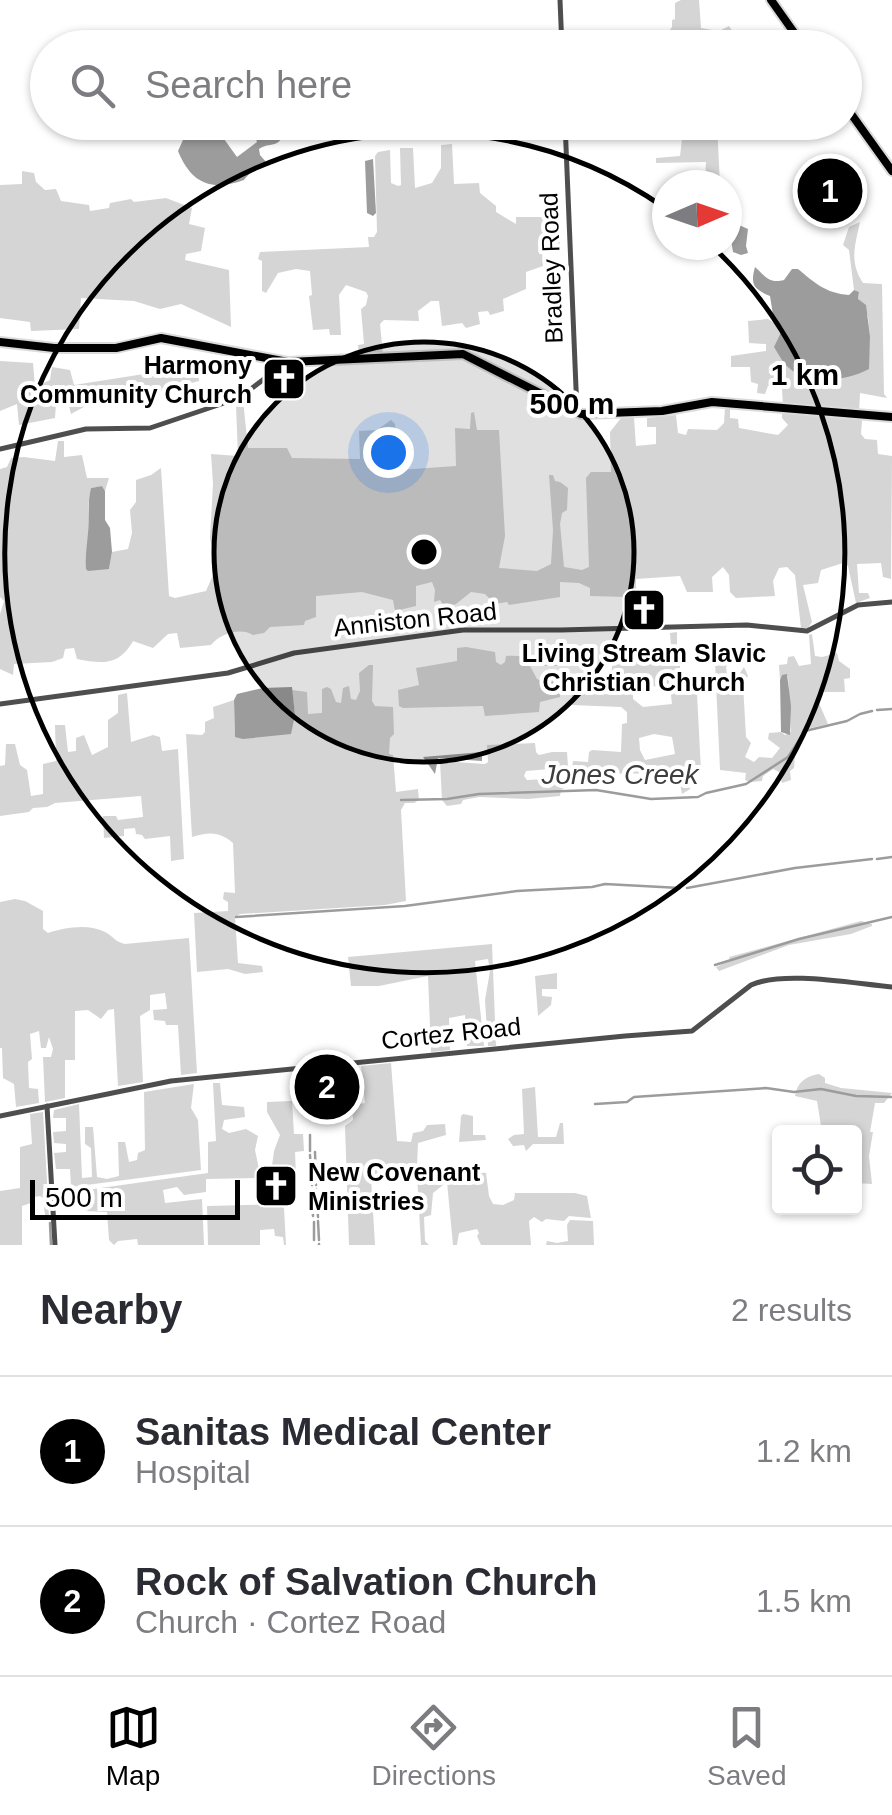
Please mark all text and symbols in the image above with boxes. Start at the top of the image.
search box [30,30,862,140]
icon: search [65,58,120,113]
text: Search here [145,64,352,106]
pin: 1 [798,154,862,228]
north arrow [652,170,742,260]
street label: Bradley Road [534,192,568,344]
place label: Harmony Community Church [20,351,252,408]
church icon: Harmony Community Church [261,356,307,402]
text: 1 km [771,358,839,391]
text: 500 m [529,387,615,420]
your location [363,427,414,478]
centre of rings [406,534,442,570]
church icon: Living Stream Slavic Christian Church [621,587,667,633]
street label: Anniston Road [332,597,498,641]
place label: Living Stream Slavic Christian Church [522,639,766,696]
water label: Jones Creek [540,759,701,790]
street label: Cortez Road [380,1012,522,1054]
pin: 2 [294,1050,360,1124]
map controls [772,1125,862,1215]
button: locate [772,1125,862,1215]
place label: New Covenant Ministries [308,1158,481,1215]
church icon: New Covenant Ministries [253,1163,299,1209]
scale bar [30,1175,240,1220]
text: 500 m [45,1182,123,1213]
text: Nearby [40,1286,182,1333]
text: 2 results [731,1292,852,1328]
text: Sanitas Medical Center [135,1411,551,1453]
text: 1 [64,1433,81,1469]
text: 1.2 km [756,1433,852,1469]
text: Hospital [135,1454,251,1490]
text: Rock of Salvation Church [135,1561,597,1603]
text: 2 [64,1583,81,1619]
text: 1.5 km [756,1583,852,1619]
text: Church · Cortez Road [135,1604,446,1640]
tab: Map [106,1700,161,1792]
tab: Directions [372,1700,496,1792]
tab: Saved [707,1700,786,1792]

